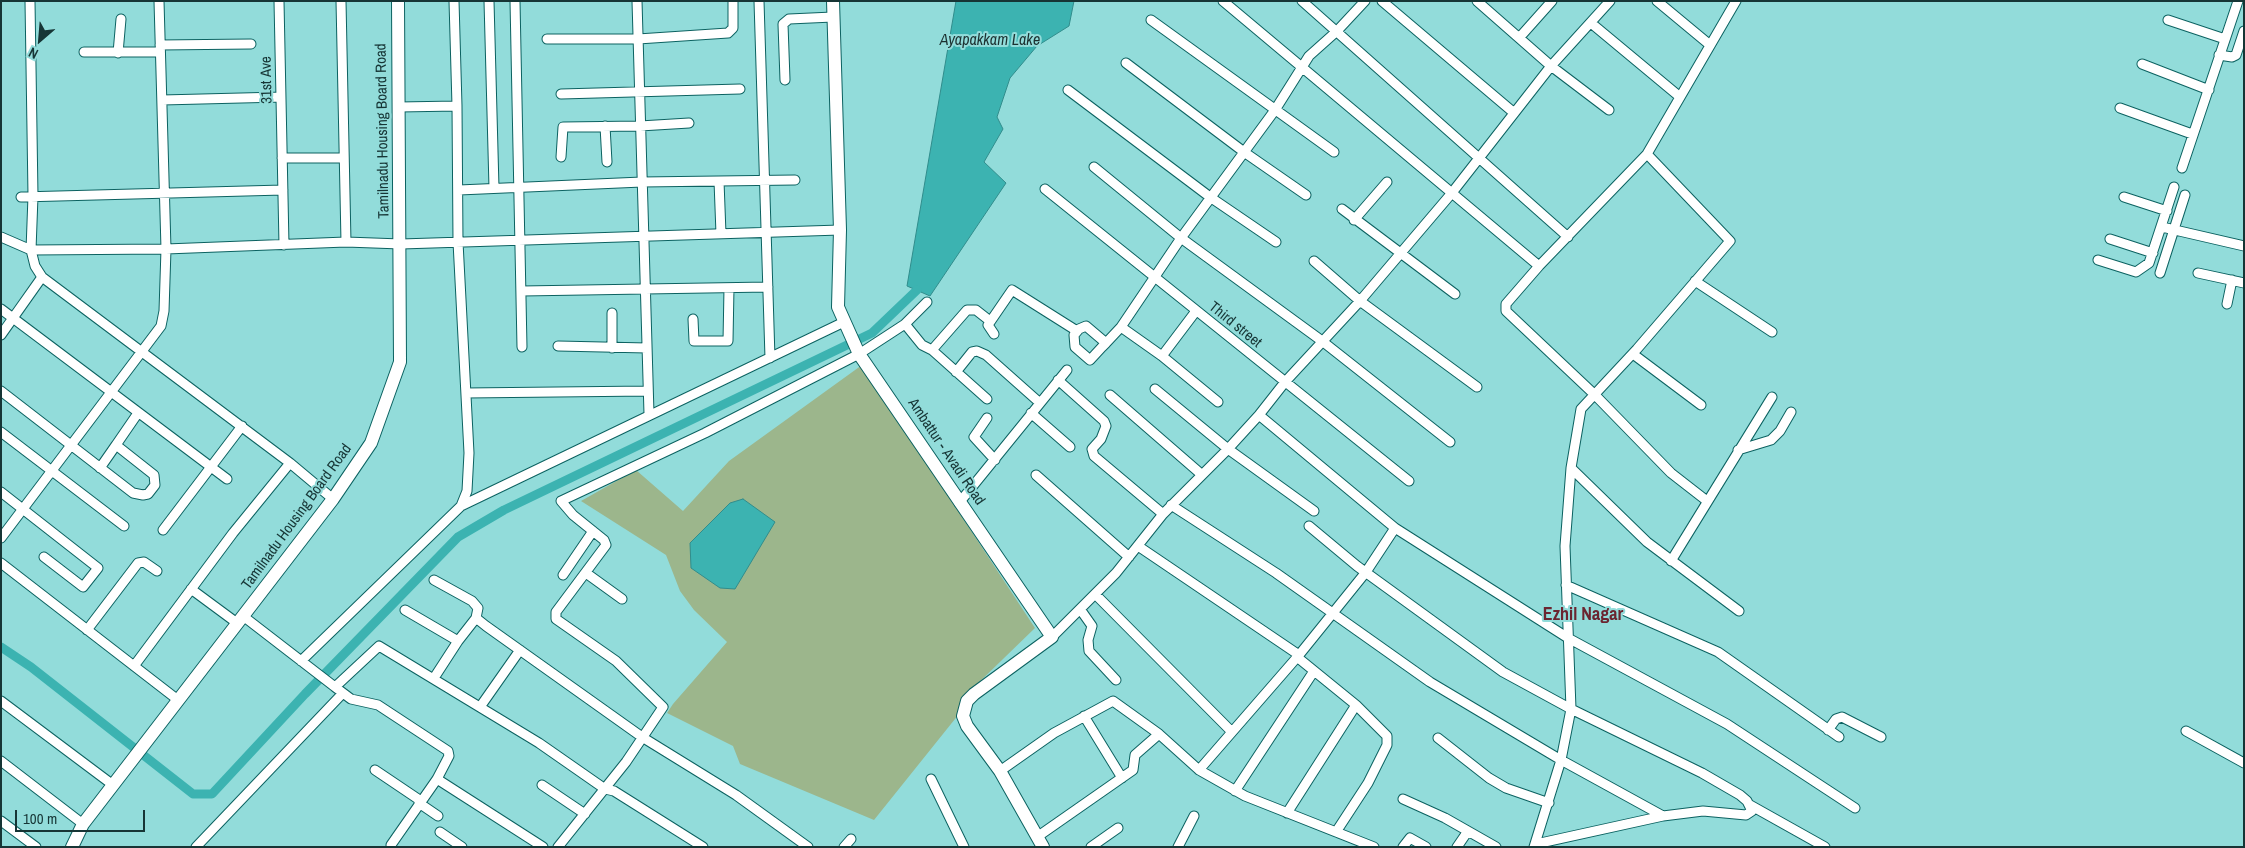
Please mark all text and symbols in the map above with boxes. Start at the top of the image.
north arrow [15,15,65,65]
water label: Ayapakkam Lake [940,31,1040,51]
text: N [25,43,41,63]
street label: Tamilnadu Housing Board Road [372,43,394,219]
street label: 31st Ave [258,56,276,104]
street label: Third street [1205,298,1265,352]
street label: Ambattur - Avadi Road [904,395,988,509]
street label: Tamilnadu Housing Board Road [238,441,356,593]
district label: Ezhil Nagar [1543,604,1623,626]
scale bar [18,800,148,832]
text: 100 m [23,808,57,829]

